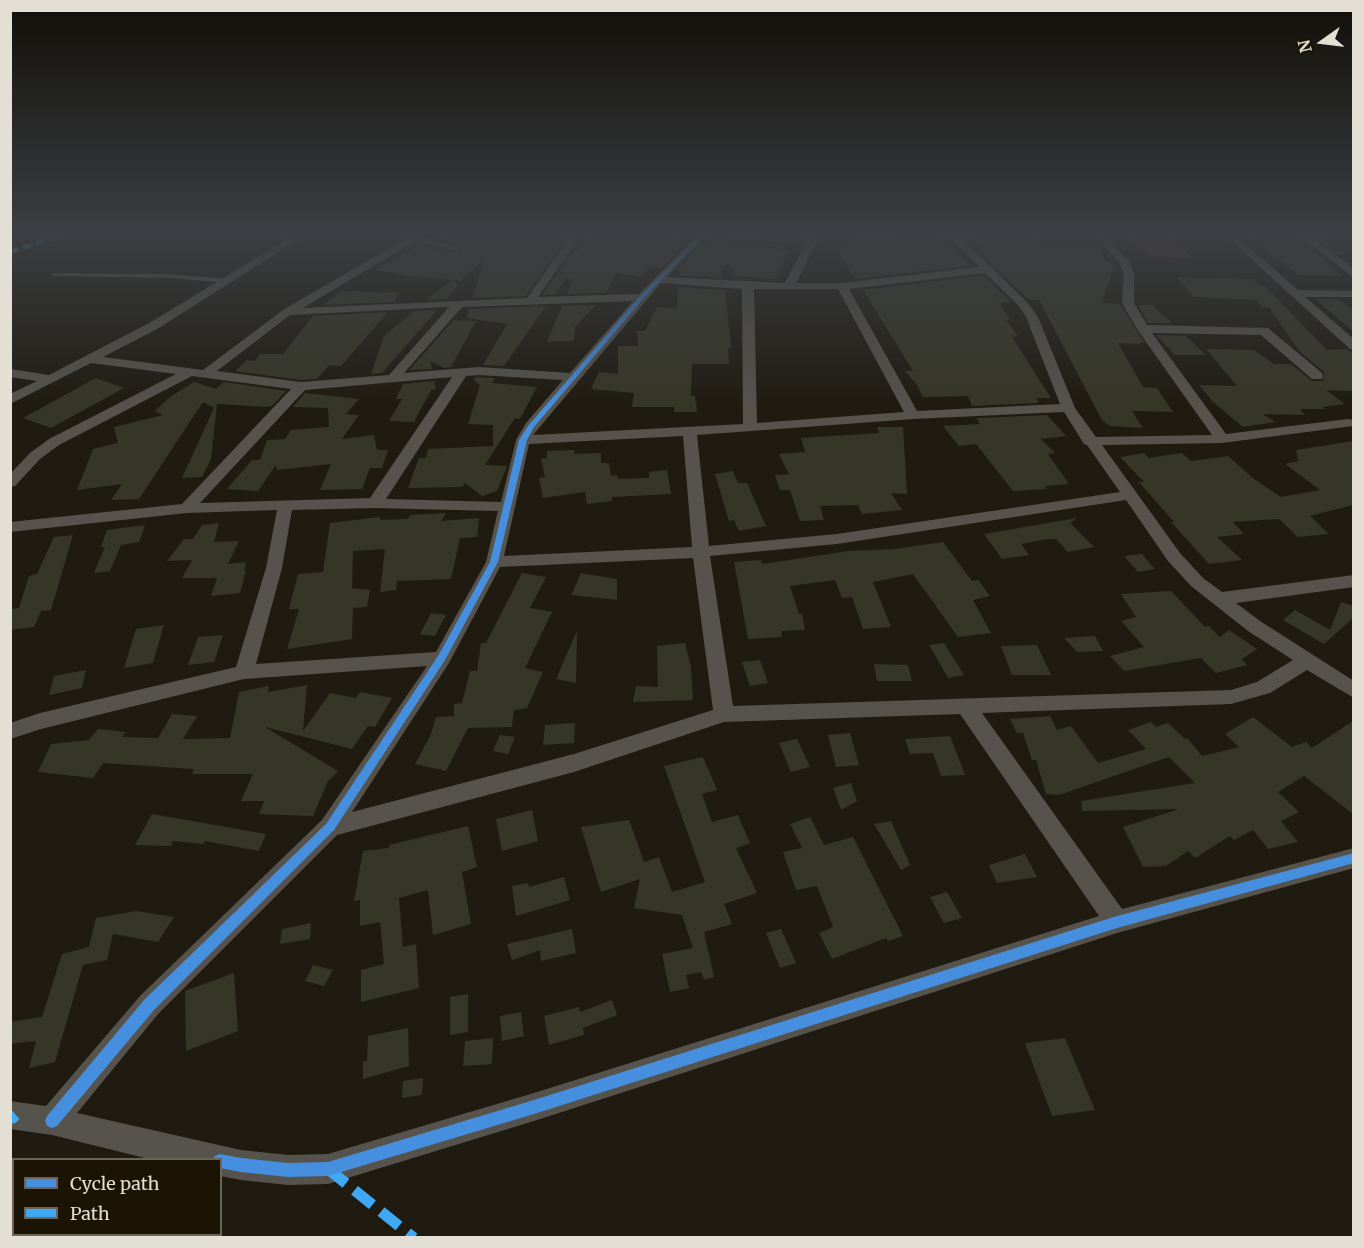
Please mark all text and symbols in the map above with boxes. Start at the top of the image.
north arrow [1292,12,1352,72]
text: N [1293,38,1316,55]
legend [12,1158,222,1236]
text: Cycle path [70,1172,159,1195]
text: Path [70,1202,110,1225]

